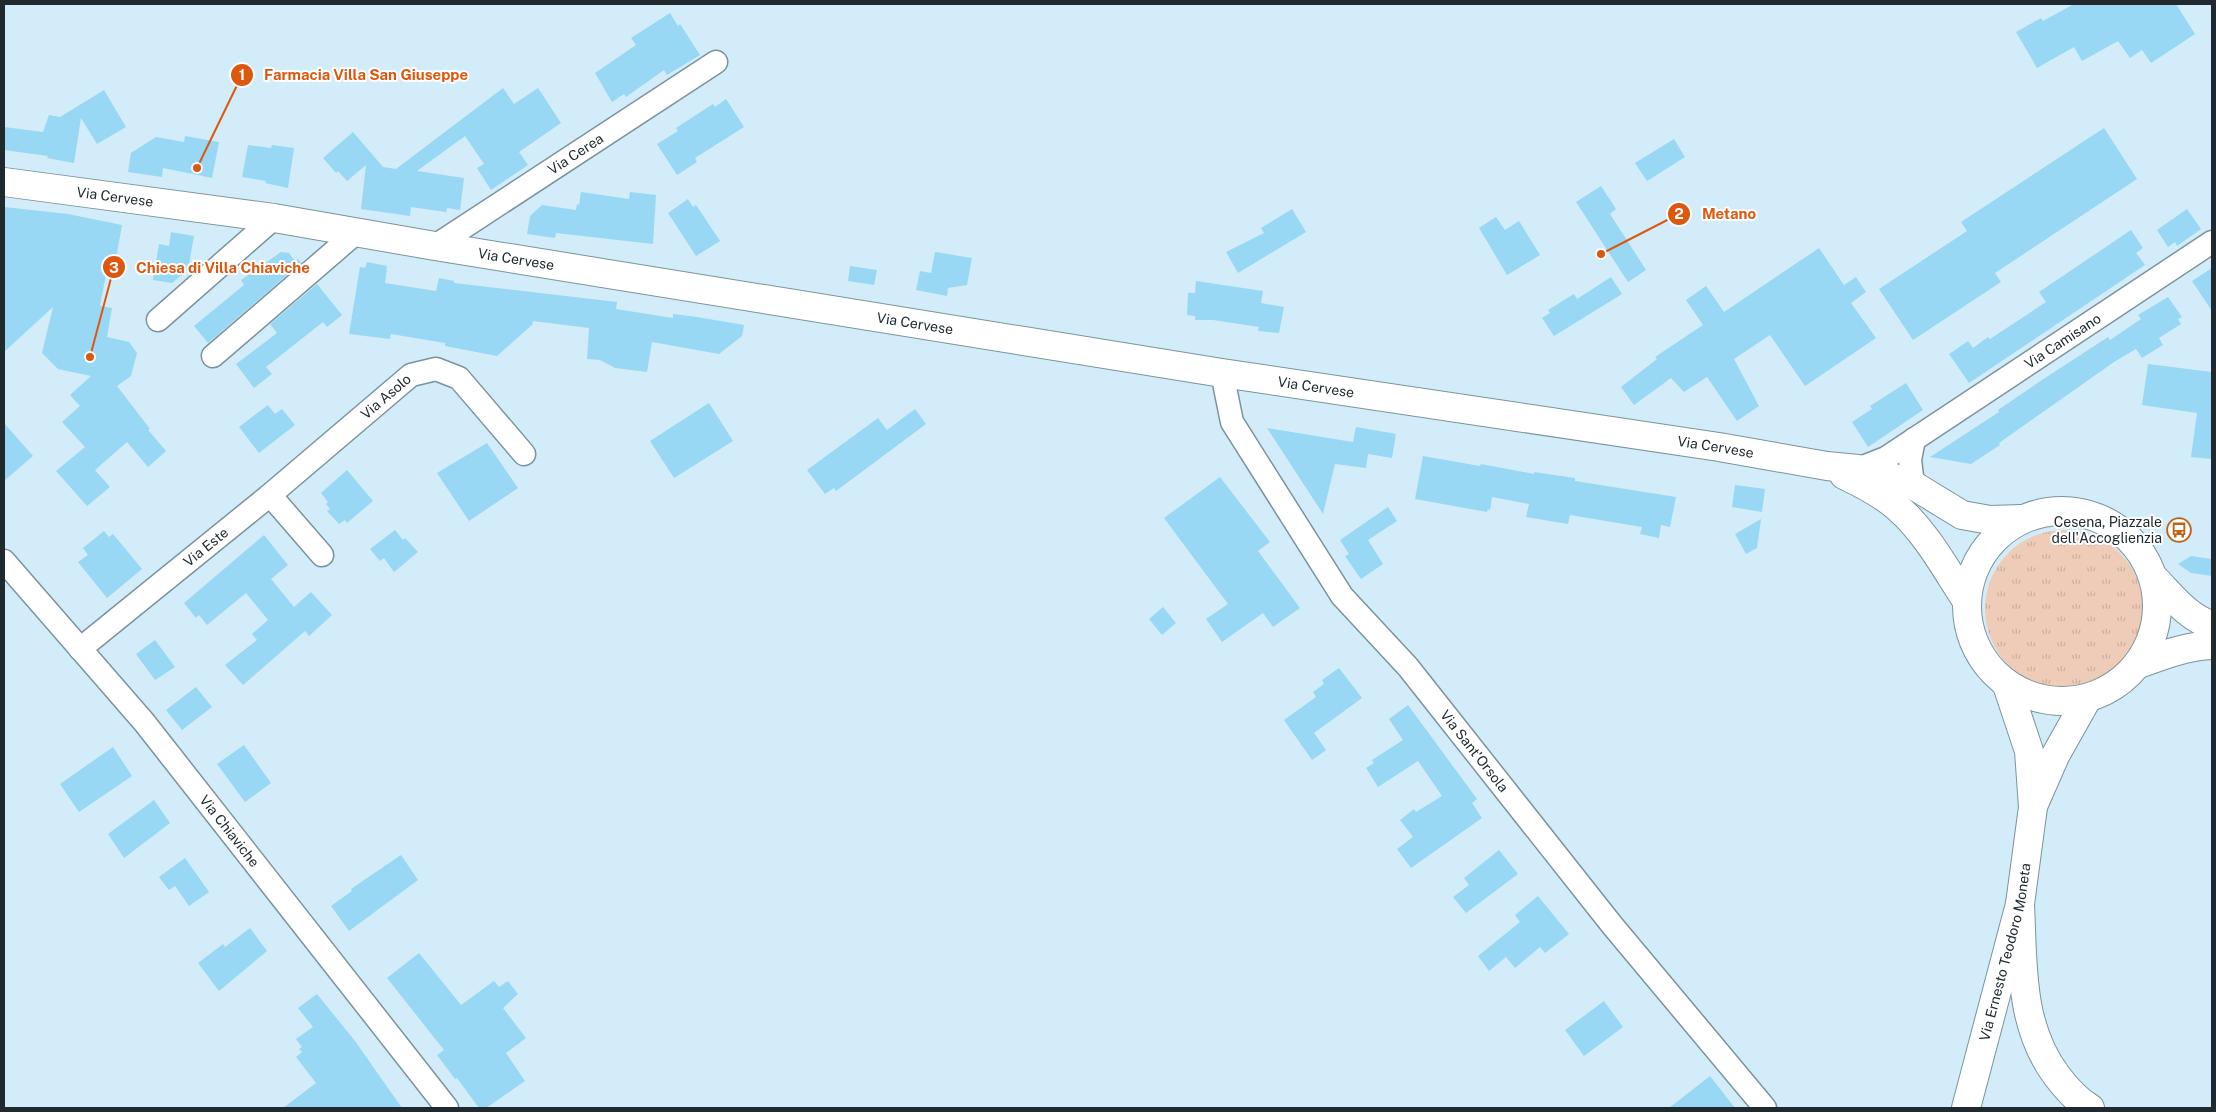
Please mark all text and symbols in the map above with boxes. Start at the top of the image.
callout: Farmacia Villa San Giuseppe [229,60,479,90]
text: 1 [239,66,245,83]
text: Farmacia Villa San Giuseppe [264,66,468,83]
street label: Via Cerea [545,130,606,178]
street label: Via Cervese [76,184,154,210]
callout: Metano [1667,199,1766,229]
text: 2 [1674,205,1684,222]
text: Metano [1702,205,1756,222]
street label: Via Cervese [477,245,556,273]
callout: Chiesa di Villa Chiaviche [101,252,320,282]
text: 3 [109,259,119,276]
text: Chiesa di Villa Chiaviche [136,259,310,276]
street label: Via Cervese [876,309,954,338]
street label: Via Camisano [2022,310,2104,372]
street label: Via Asolo [357,371,414,422]
street label: Via Cervese [1277,373,1355,401]
street label: Via Cervese [1676,433,1755,461]
place label: Cesena, Piazzale dell'Accoglienzia [2052,514,2162,546]
bus stop icon: Cesena, Piazzale dell'Accoglienzia [2166,517,2192,543]
street label: Via Este [180,524,231,570]
street label: Via Sant'Orsola [1437,707,1512,795]
street label: Via Chiaviche [197,792,263,870]
street label: Via Ernesto Teodoro Moneta [1976,862,2033,1043]

